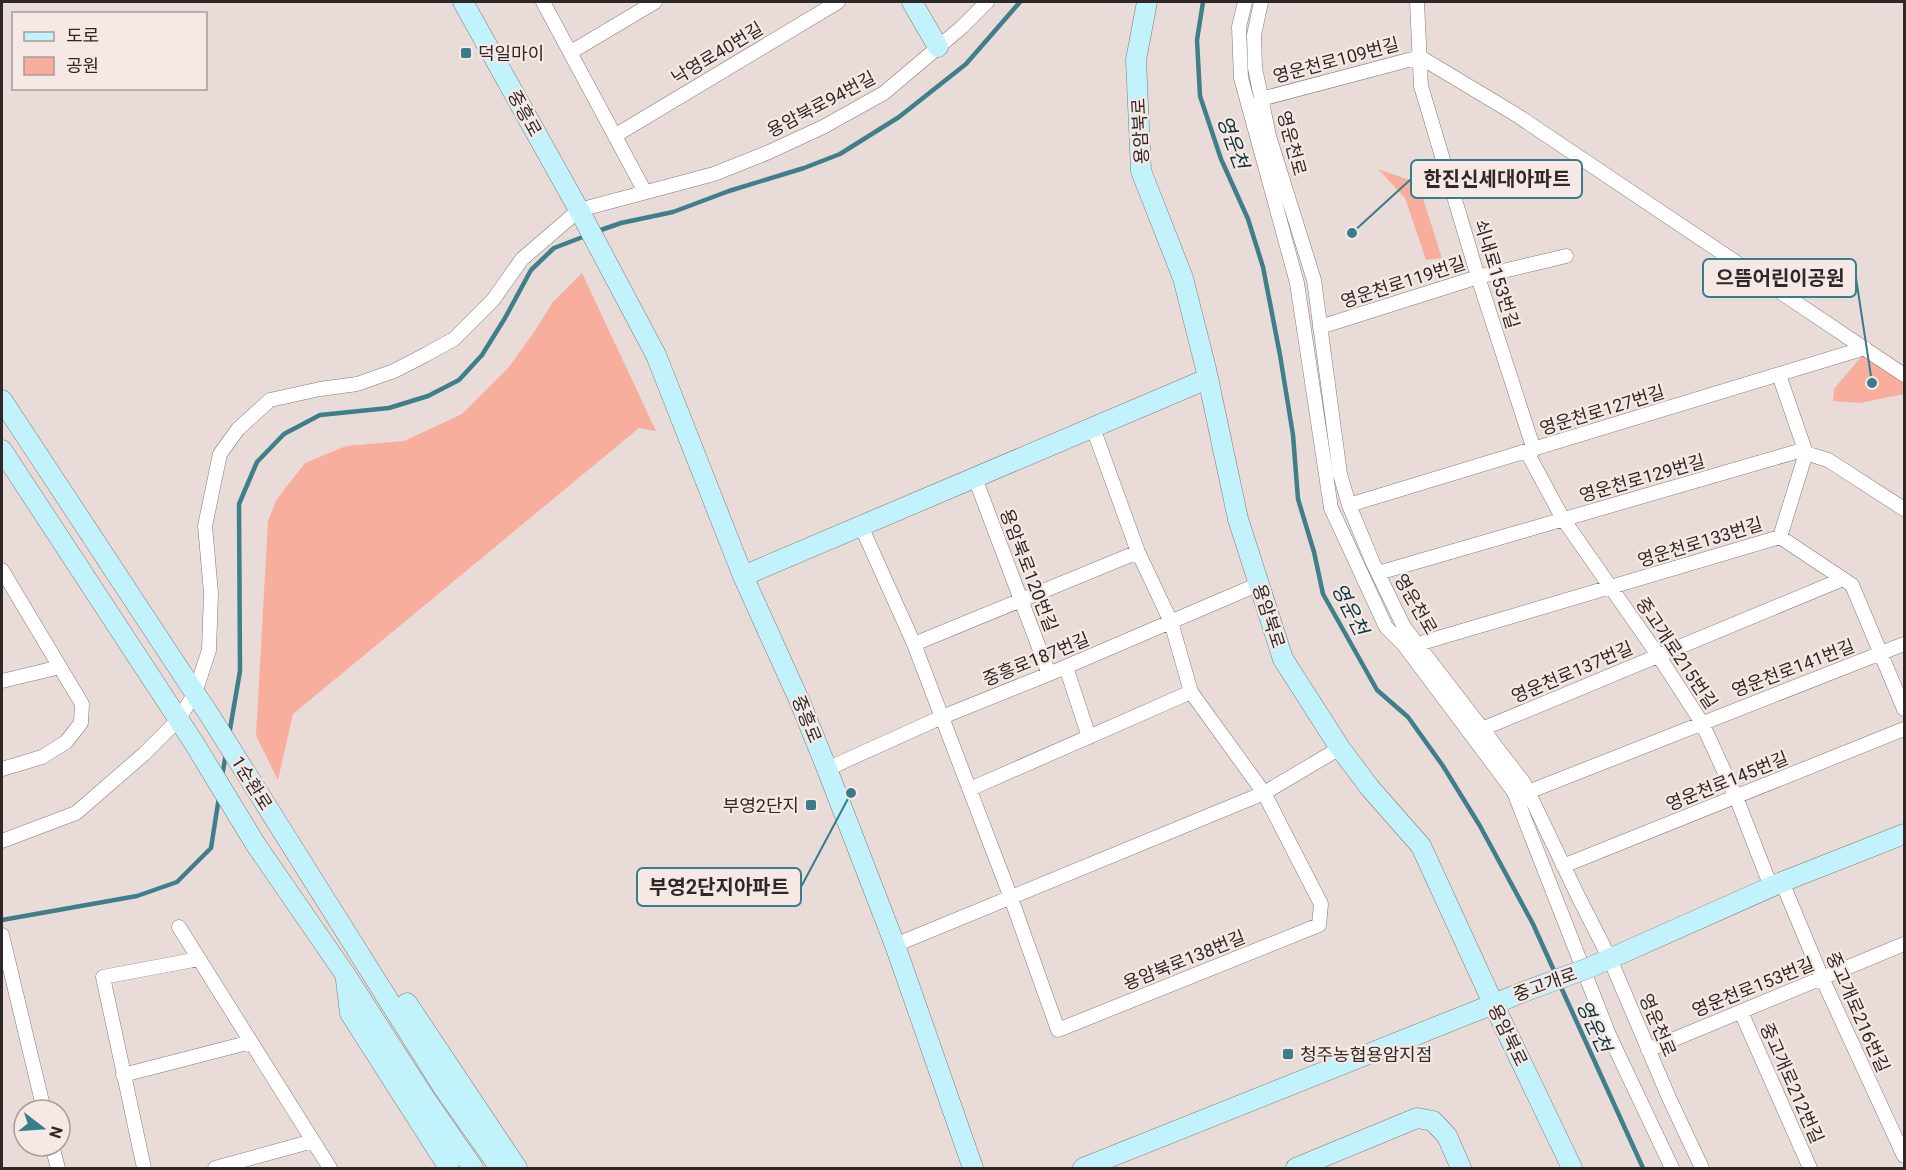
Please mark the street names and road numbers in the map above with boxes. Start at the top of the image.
street label: 낙영로40번길 [667,17,767,89]
street label: 영운천로109번길 [1271,33,1401,87]
street label: 용암북로94번길 [763,67,879,141]
street label: 중흥로 [504,86,546,140]
street label: 용암북로 [1128,97,1152,165]
street label: 영운천로 [1273,108,1311,178]
street label: 쇠내로153번길 [1470,217,1524,331]
street label: 영운천로119번길 [1338,252,1468,312]
street label: 영운천로127번길 [1537,381,1667,439]
street label: 영운천로129번길 [1577,450,1707,506]
street label: 용암북로120번길 [996,506,1062,634]
street label: 영운천로133번길 [1635,513,1765,571]
street label: 영운천로 [1390,570,1442,638]
street label: 용암북로 [1249,581,1289,651]
street label: 중고개로215번길 [1632,593,1722,713]
street label: 중흥로187번길 [980,628,1092,690]
street label: 영운천로141번길 [1729,635,1857,701]
street label: 영운천로137번길 [1508,637,1636,707]
street label: 중흥로 [788,692,826,746]
street label: 영운천로145번길 [1663,747,1791,815]
street label: 1순환로 [227,752,277,814]
street label: 용암북로138번길 [1120,926,1248,994]
street label: 중고개로216번길 [1822,948,1894,1076]
street label: 영운천로153번길 [1689,953,1817,1021]
street label: 중고개로 [1510,963,1580,1005]
street label: 영운천로 [1635,990,1681,1060]
street label: 용암북로 [1484,1001,1532,1069]
street label: 중고개로212번길 [1756,1019,1828,1147]

